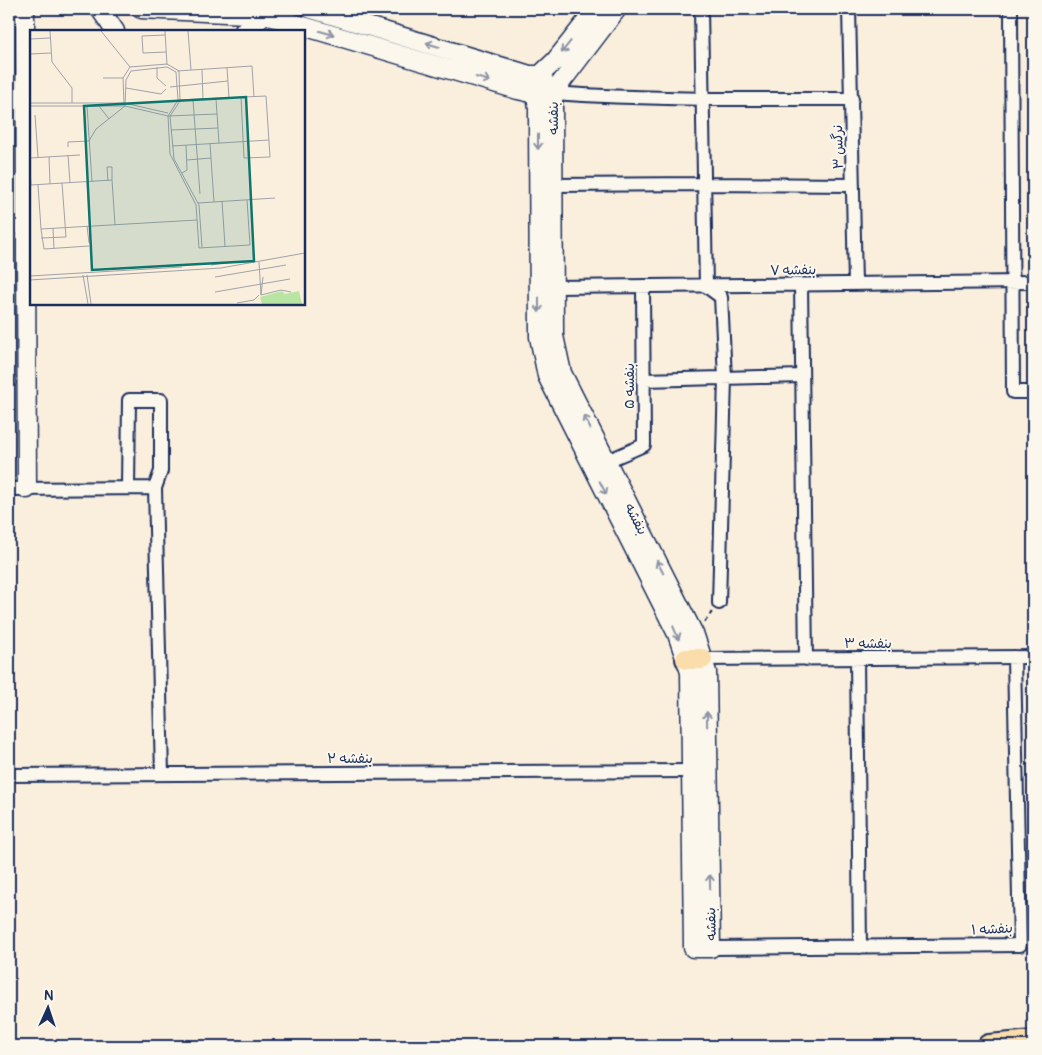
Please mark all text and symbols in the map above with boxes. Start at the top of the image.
one-way arrow [319,29,335,39]
inset map [30,30,305,305]
one-way arrow [425,40,441,50]
one-way arrow [561,40,572,53]
one-way arrow [475,75,491,85]
street label: بنفشه [545,101,562,135]
street label: نرگس ۳ [829,125,847,169]
one-way arrow [533,134,543,150]
street label: بنفشه ۷ [770,261,816,279]
one-way arrow [534,296,544,313]
street label: بنفشه ۵ [621,363,638,409]
one-way arrow [582,415,591,430]
one-way arrow [599,480,608,495]
street label: بنفشه [621,500,651,538]
one-way arrow [655,560,664,575]
one-way arrow [672,625,682,640]
street label: بنفشه ۳ [844,635,892,652]
one-way arrow [703,712,712,728]
street label: بنفشه ۲ [327,750,373,767]
one-way arrow [705,874,715,890]
street label: بنفشه [702,907,720,941]
street label: بنفشه ۱ [971,919,1013,939]
north arrow [22,982,72,1032]
text: N [43,987,54,1004]

